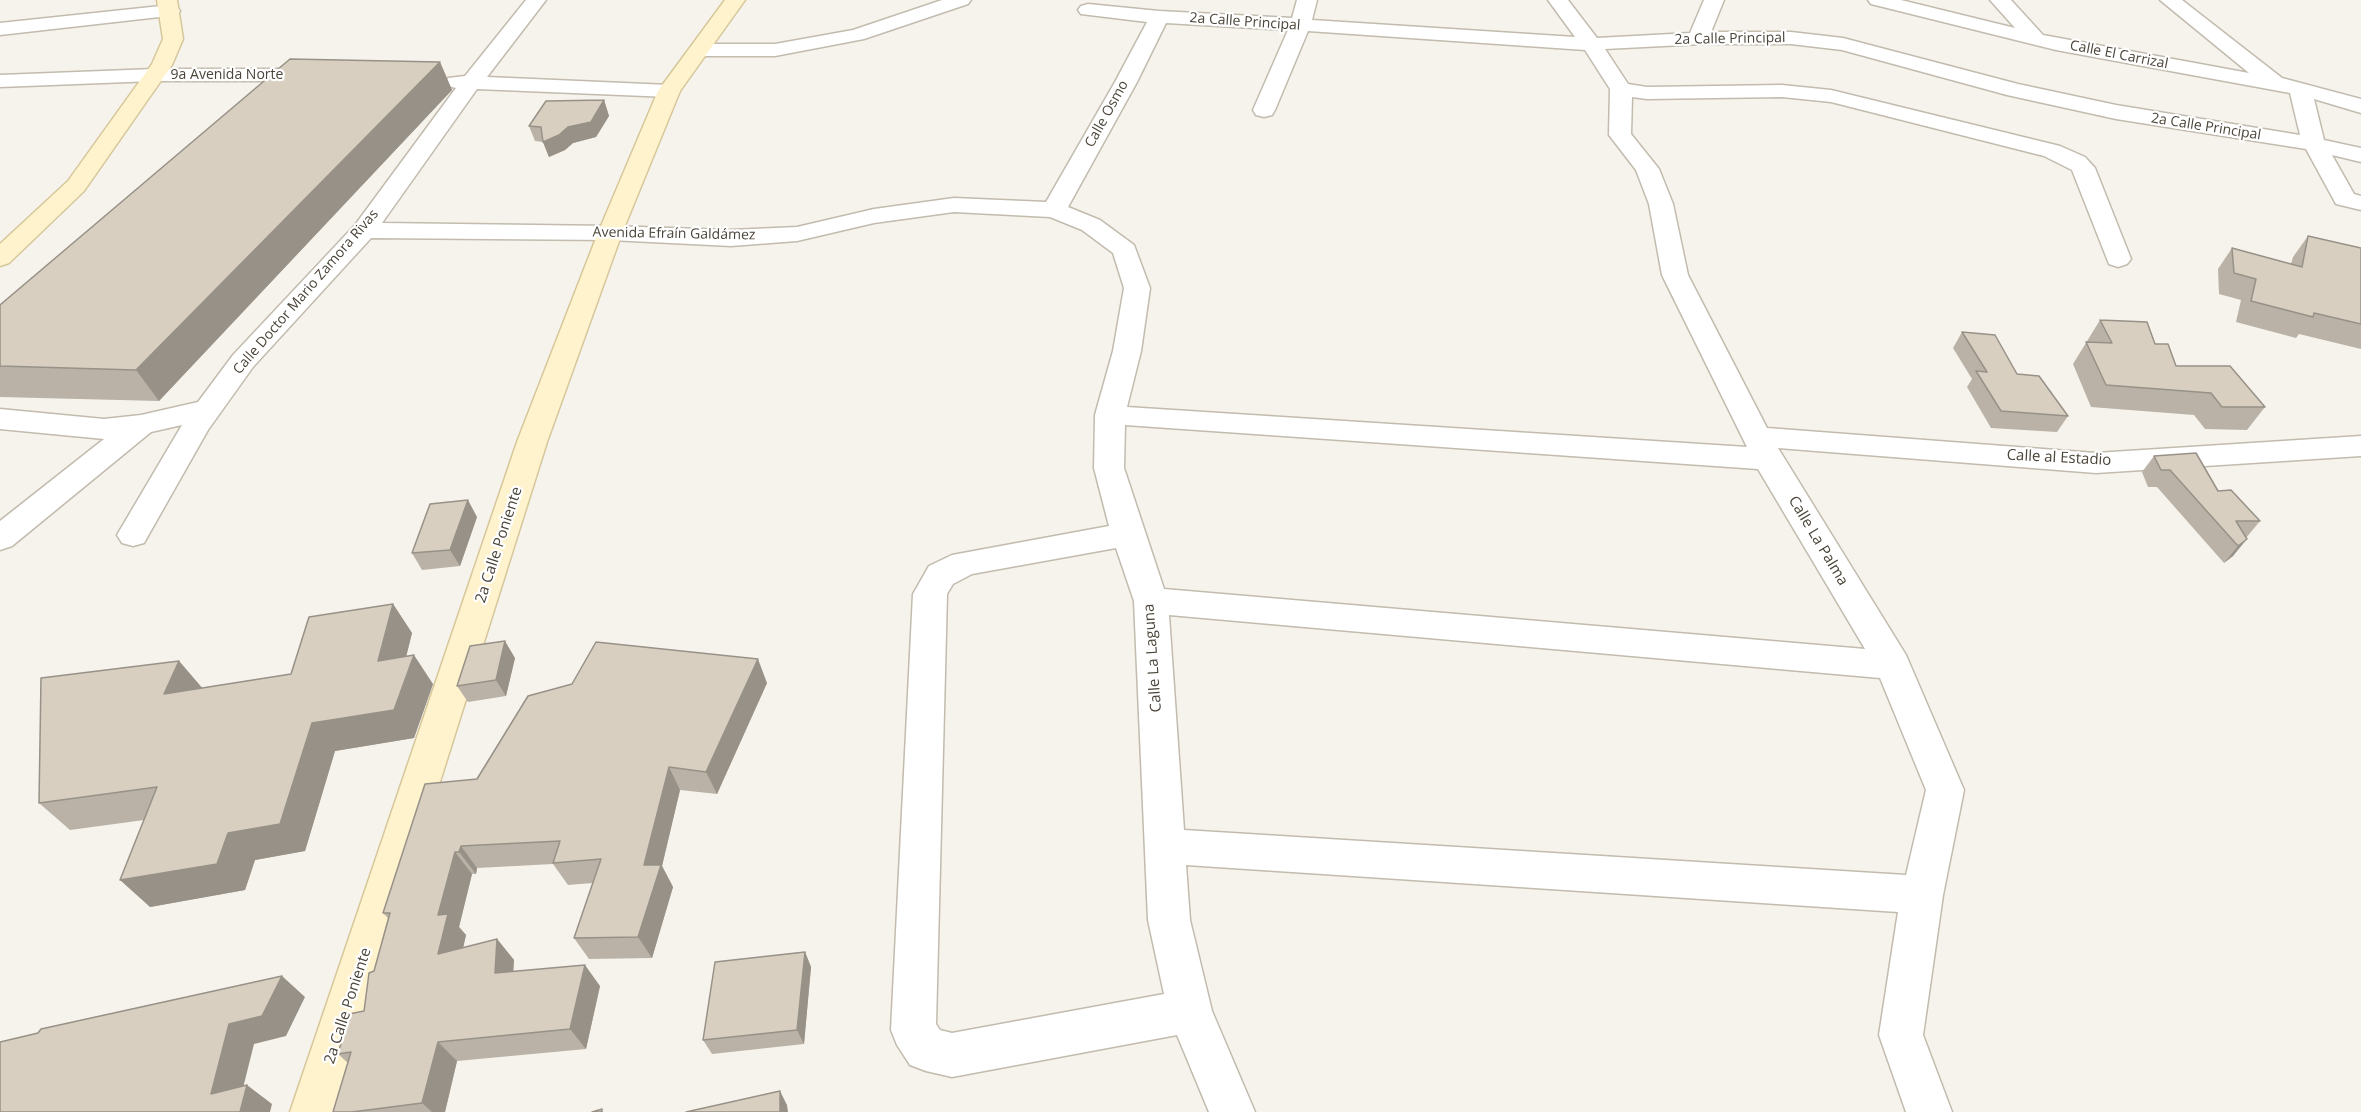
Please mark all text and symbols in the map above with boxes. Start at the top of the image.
street label: 2a Calle Principal [1189,10,1301,34]
street label: 2a Calle Principal [1674,30,1786,48]
street label: Calle El Carrizal [2069,37,2169,73]
street label: 9a Avenida Norte [171,67,283,83]
street label: Calle Osmo [1082,78,1132,150]
street label: 2a Calle Principal [2150,110,2262,144]
street label: Calle Doctor Mario Zamora Rivas [230,206,382,378]
street label: Avenida Efraín Galdámez [592,224,756,244]
street label: Calle al Estadio [2006,446,2112,470]
street label: 2a Calle Poniente [472,485,526,605]
street label: Calle La Palma [1784,493,1852,589]
street label: Calle La Laguna [1140,603,1166,713]
street label: 2a Calle Poniente [321,946,375,1066]

